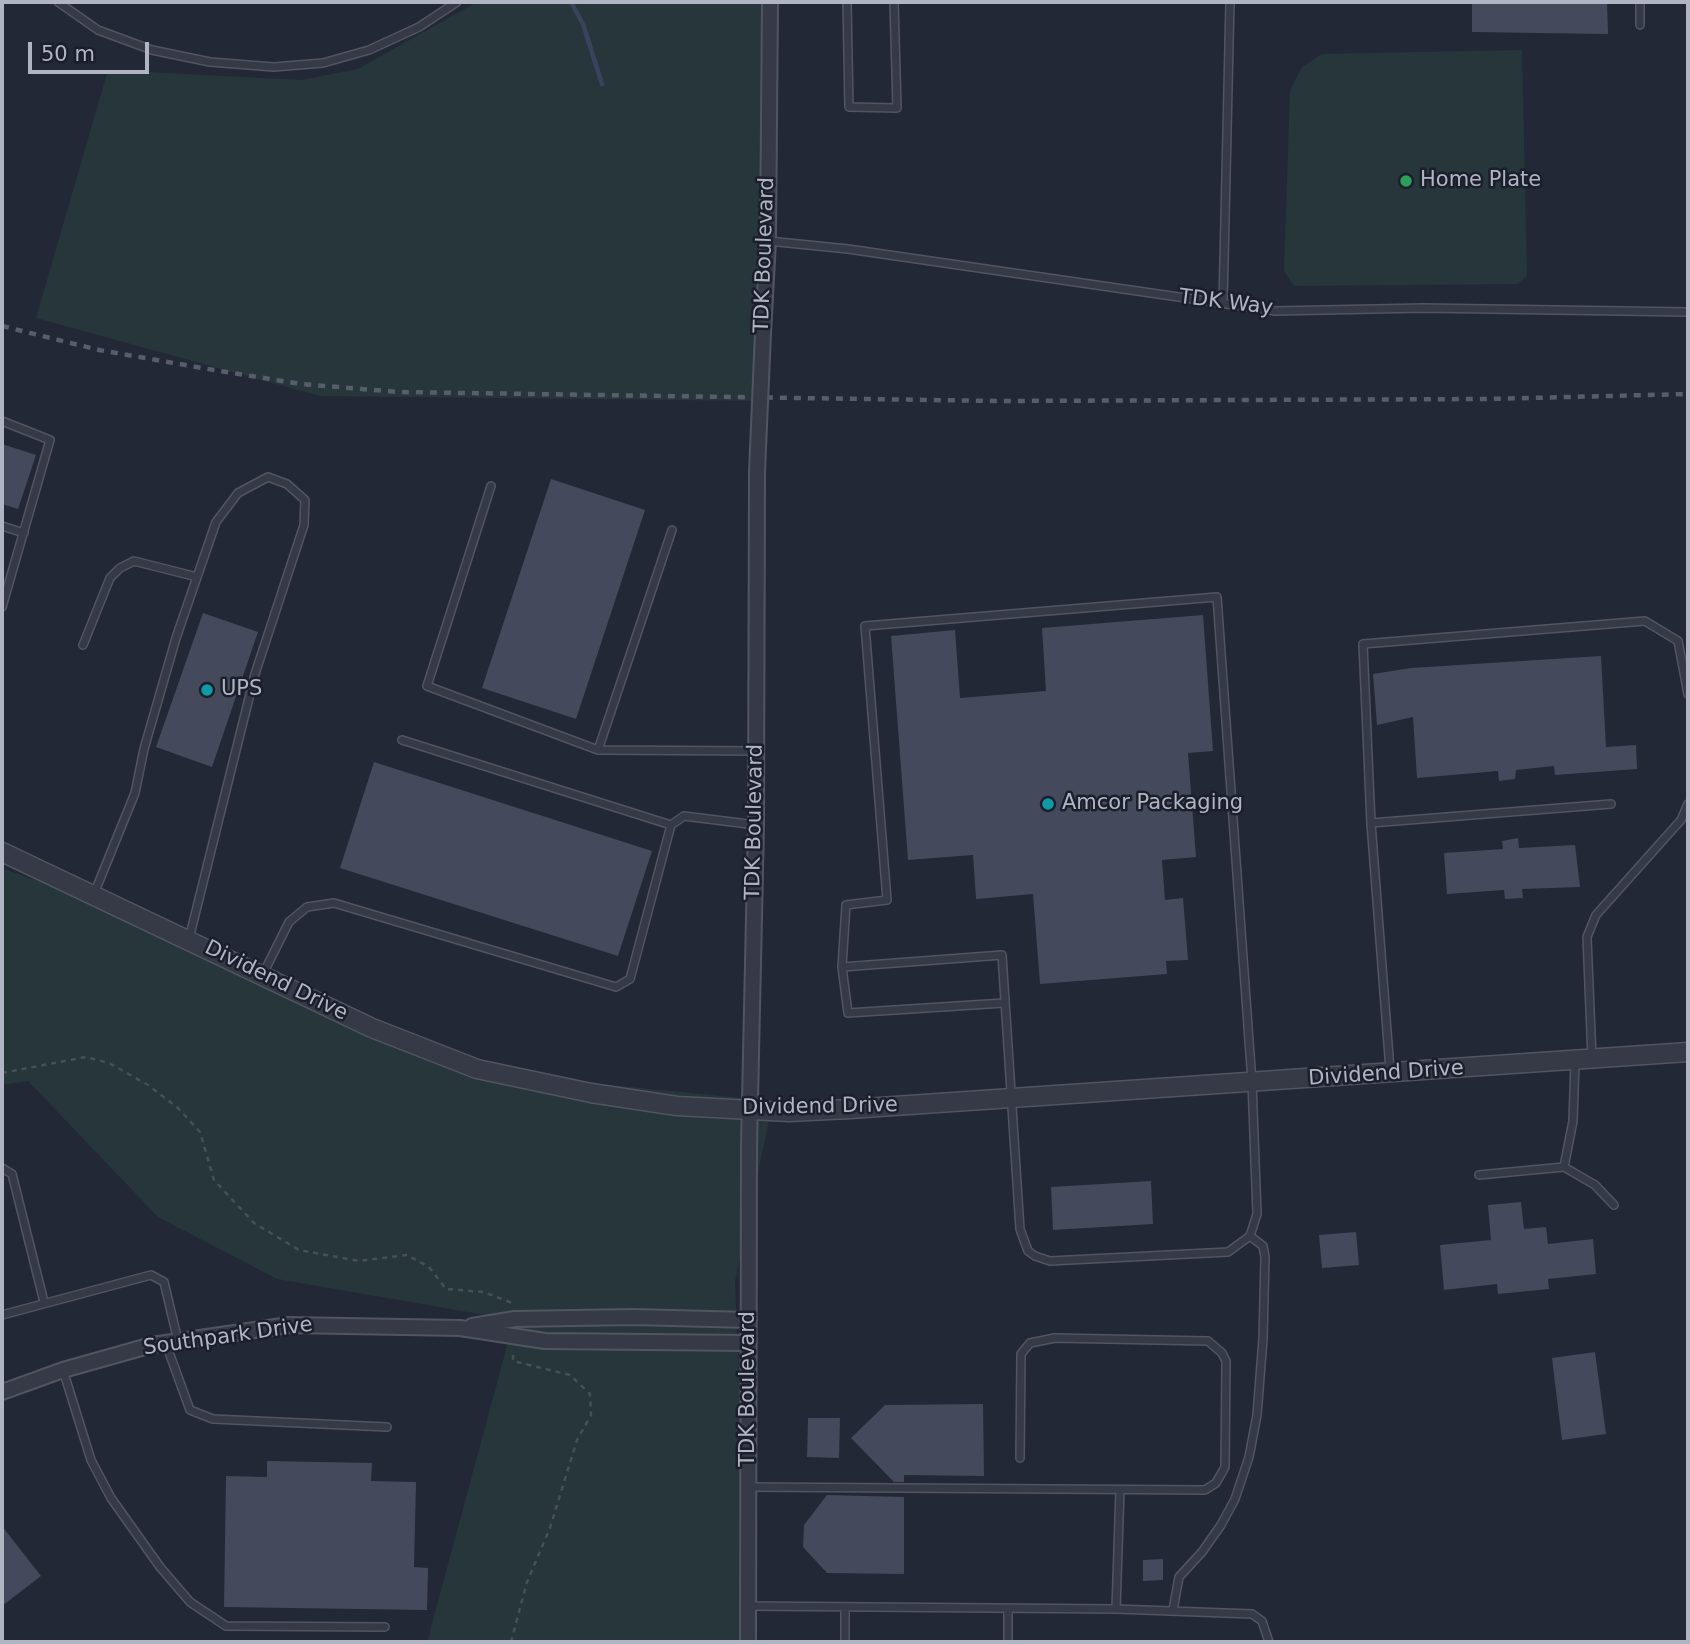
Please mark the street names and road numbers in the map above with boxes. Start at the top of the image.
street label: TDK Boulevard [750,177,780,333]
street label: TDK Way [1178,285,1274,321]
street label: TDK Boulevard [741,744,769,900]
street label: Dividend Drive [200,936,352,1026]
street label: Dividend Drive [1307,1056,1465,1092]
street label: Dividend Drive [742,1093,898,1121]
street label: TDK Boulevard [736,1311,762,1467]
street label: Southpark Drive [142,1313,314,1361]

